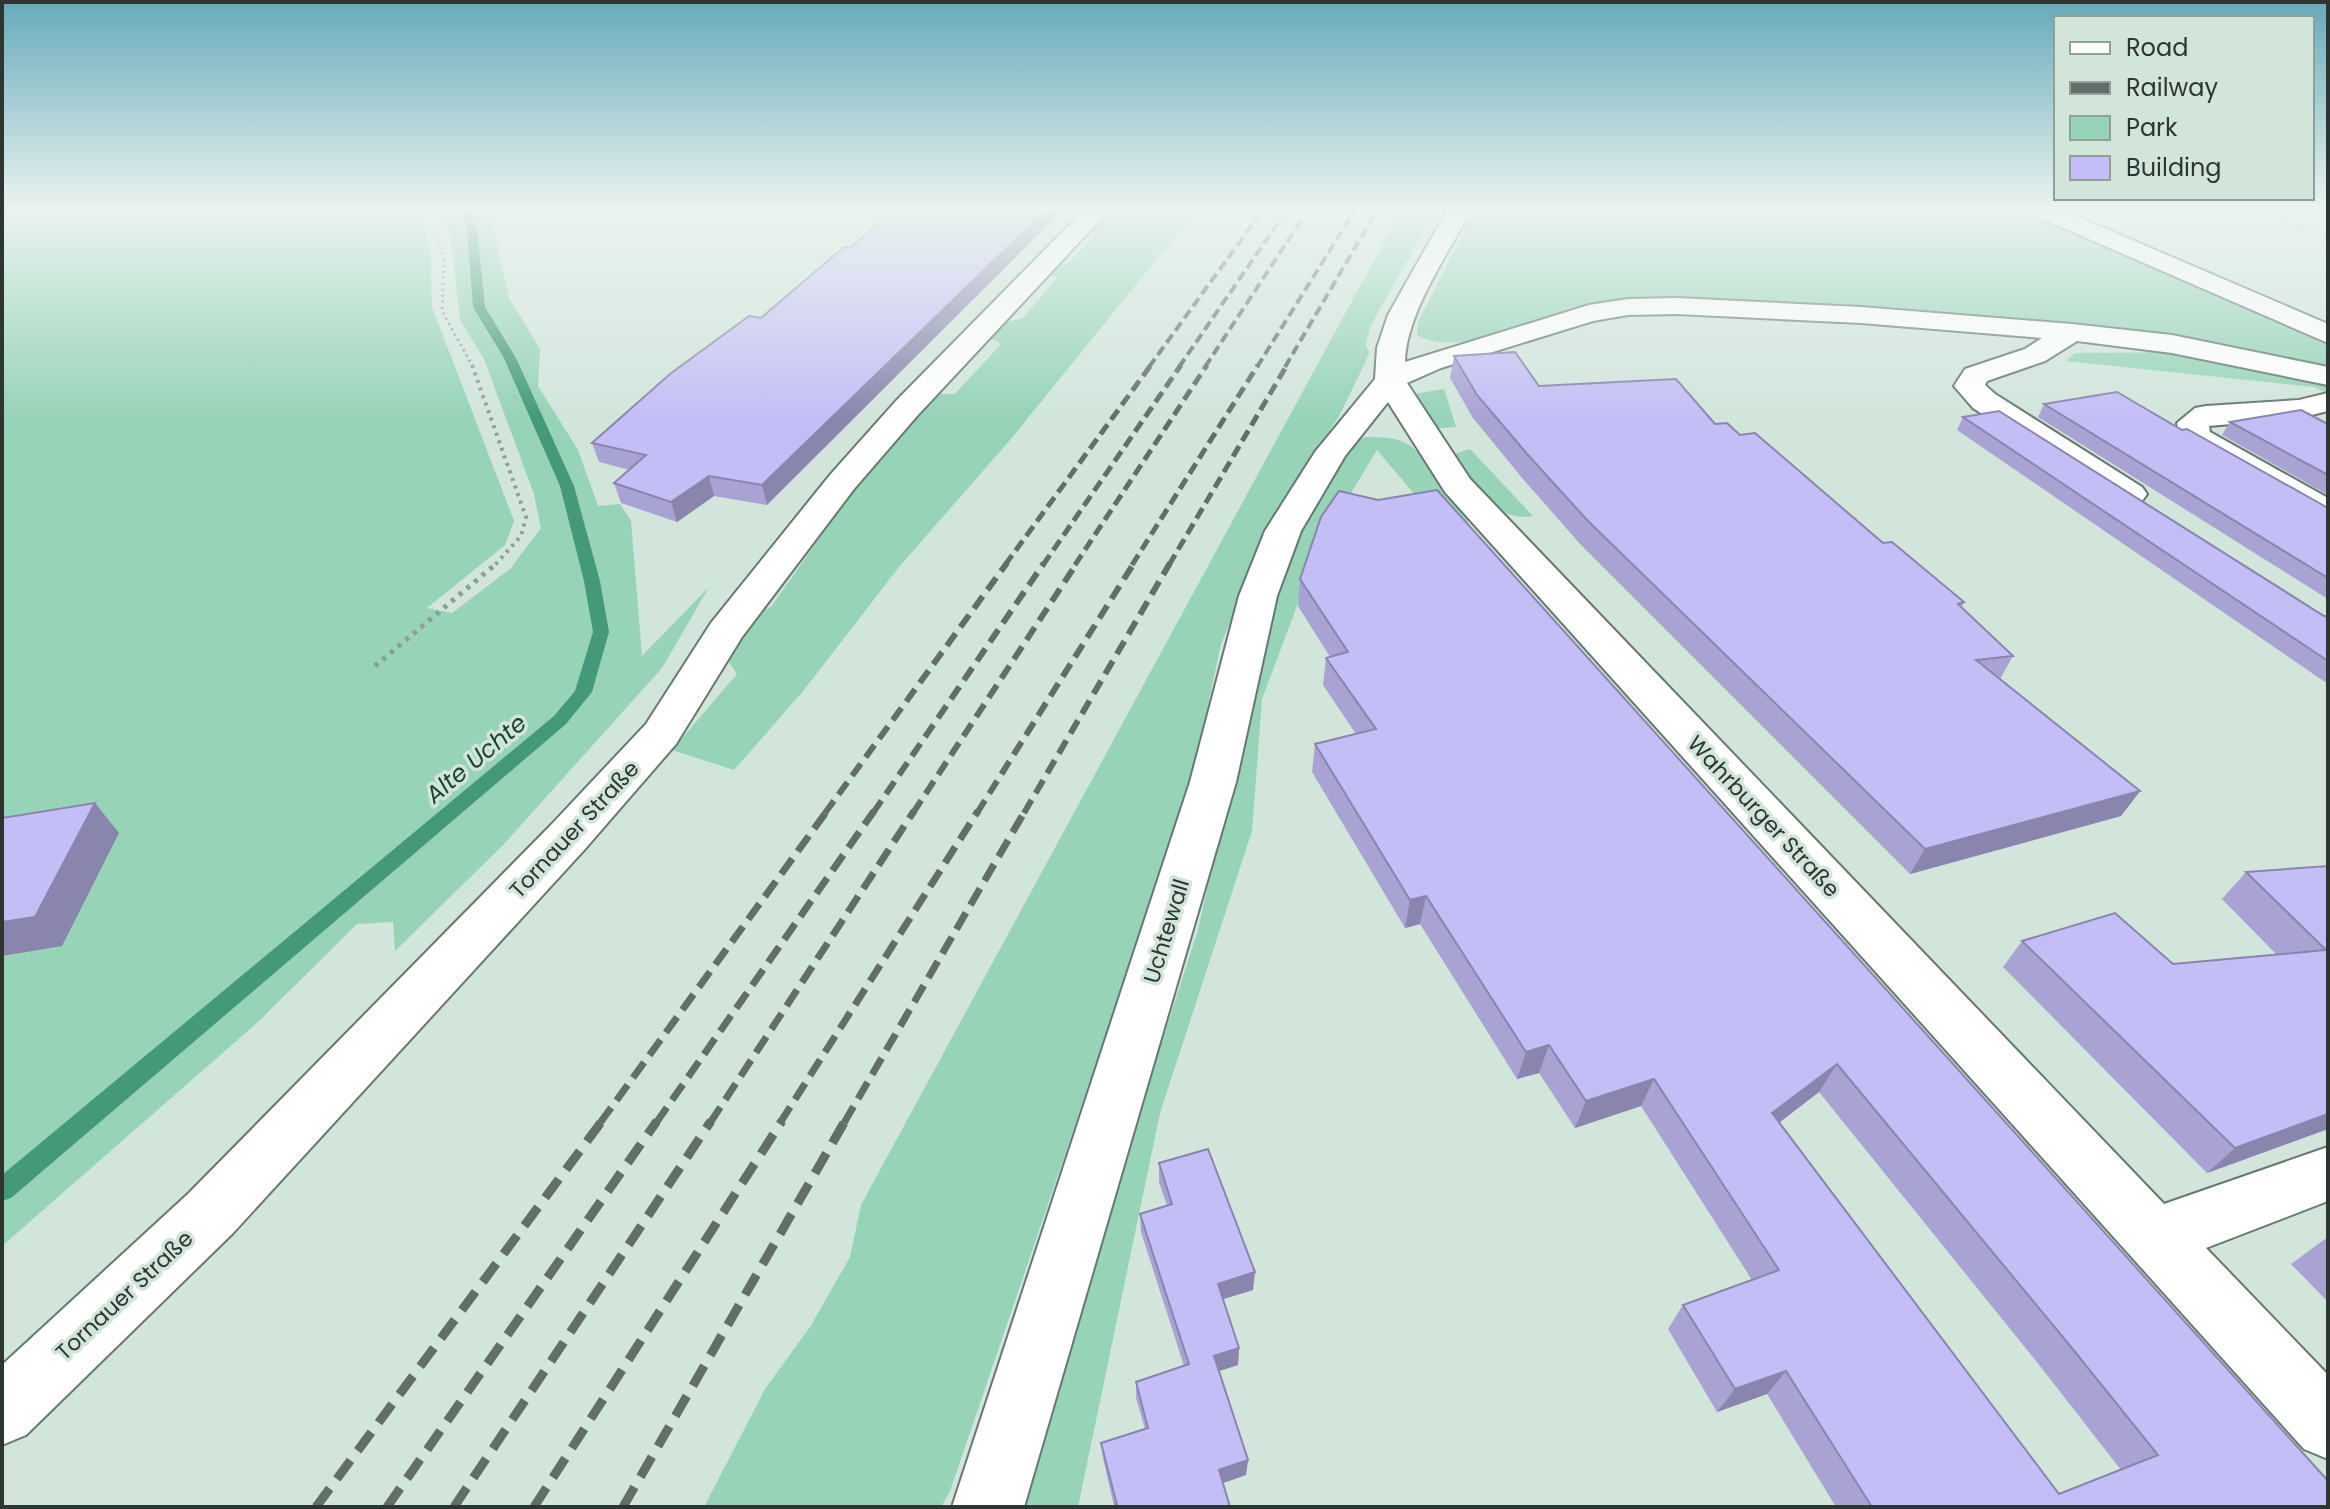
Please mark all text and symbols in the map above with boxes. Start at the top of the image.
legend [2054,16,2314,200]
text: Road [2126,31,2188,64]
text: Railway [2126,71,2219,104]
text: Park [2126,111,2178,144]
text: Building [2126,151,2222,184]
water label: Alte Uchte [417,707,533,811]
street label: Wahrburger Straße [1680,729,1847,904]
street label: Tornauer Straße [502,754,646,905]
street label: Uchtewall [1136,875,1197,987]
street label: Tornauer Straße [49,1223,200,1367]

